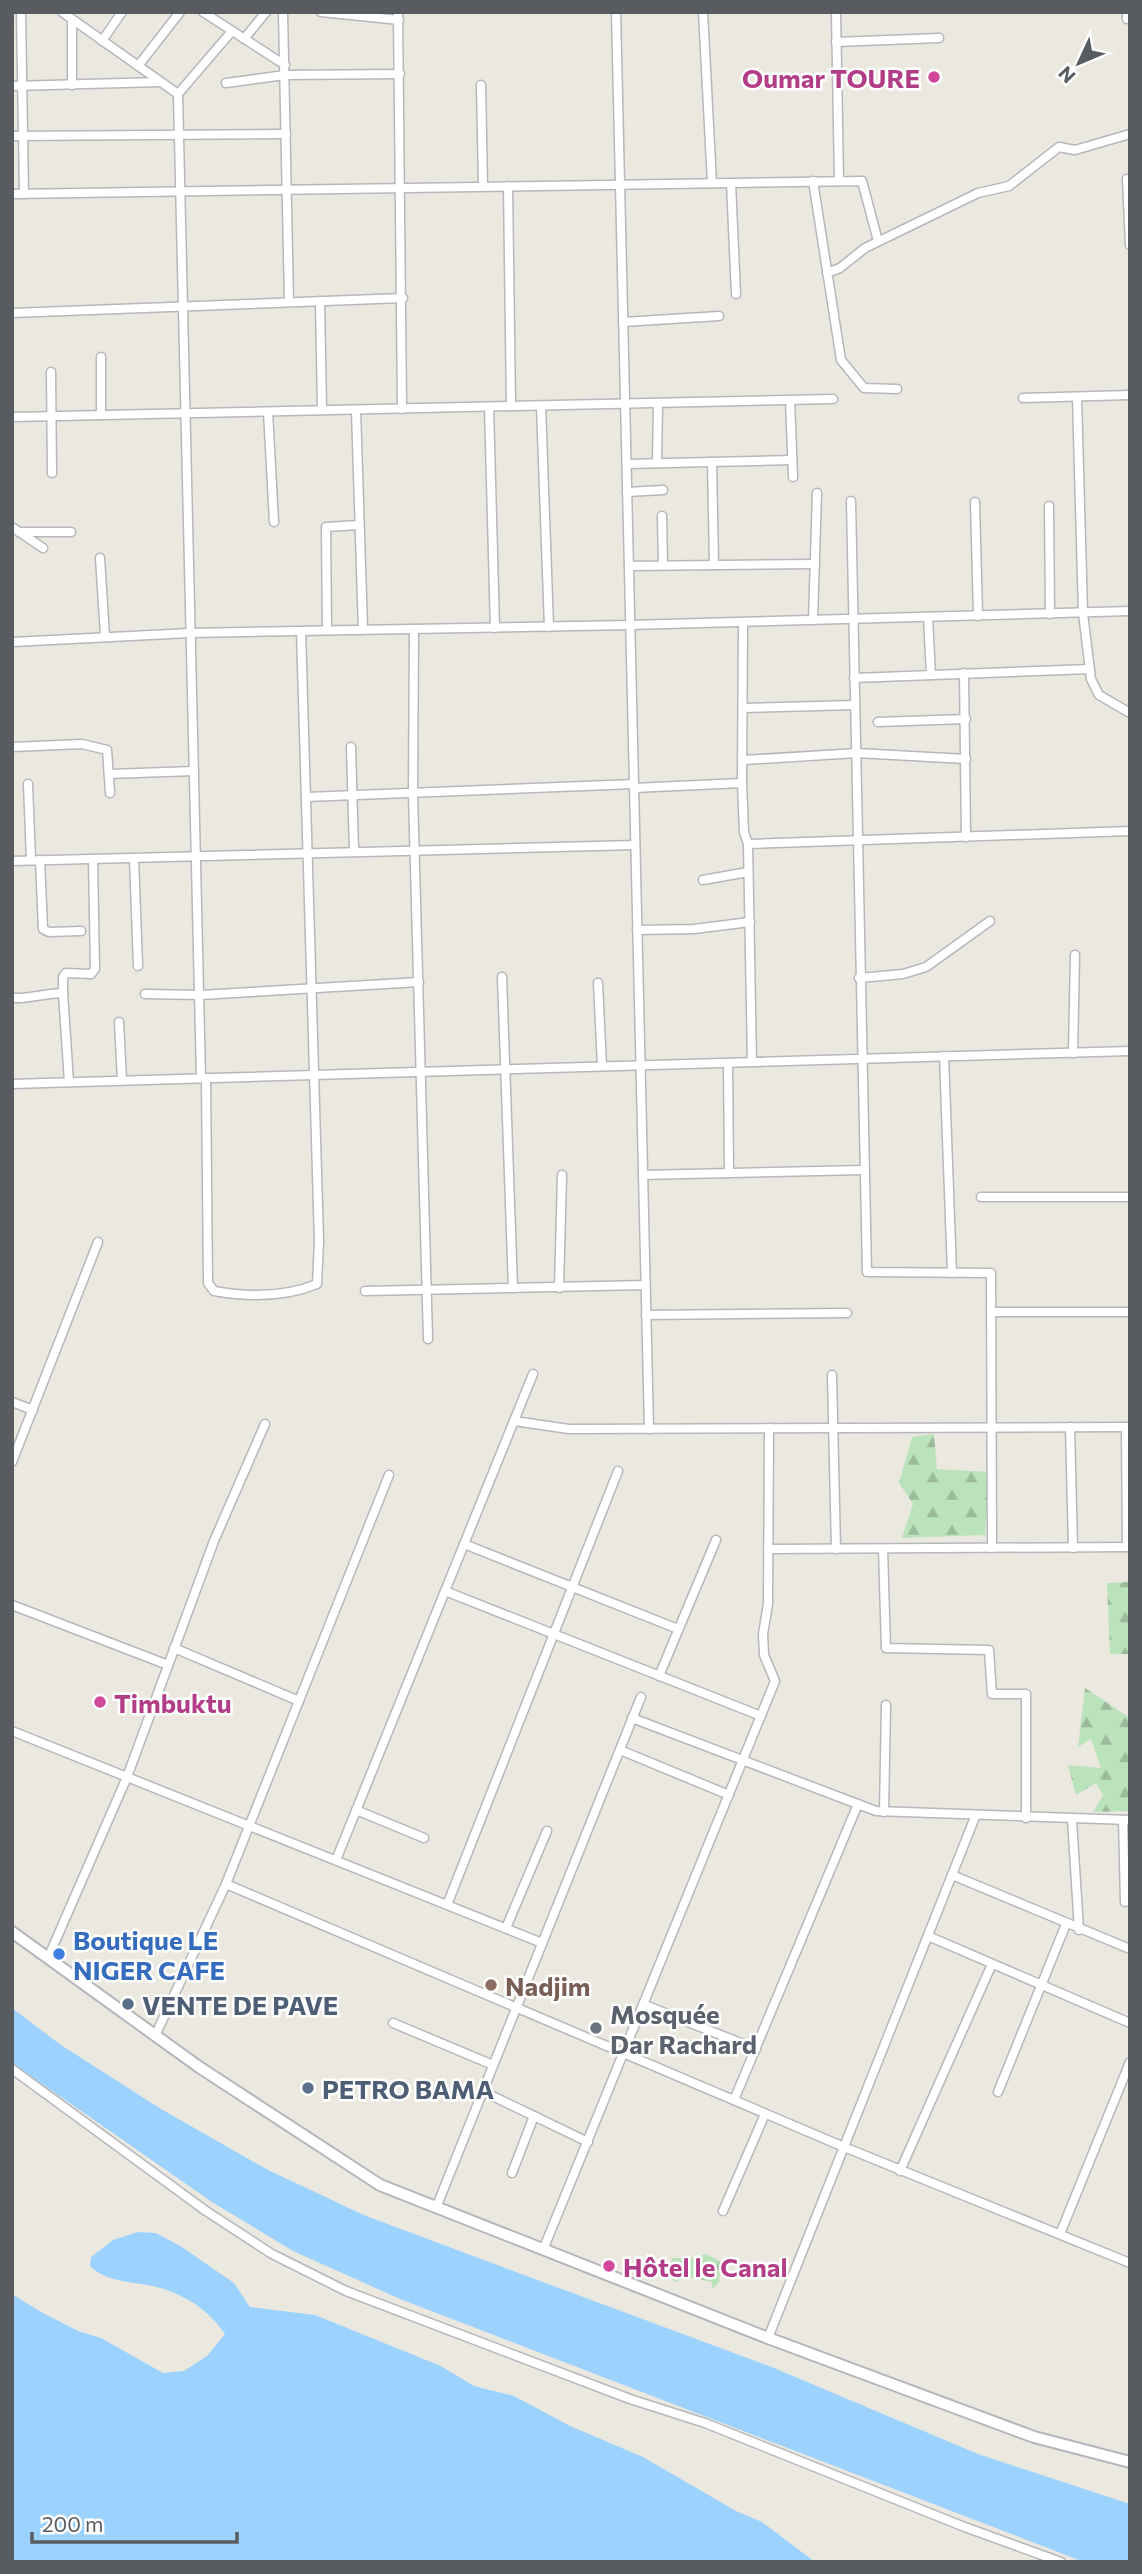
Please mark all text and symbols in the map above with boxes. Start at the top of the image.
north arrow [1044,28,1114,98]
place label: Oumar TOURE [742,62,920,93]
text: N [1053,62,1080,88]
marker: Oumar TOURE [926,69,942,85]
place label: Timbuktu [114,1687,232,1718]
marker: Timbuktu [92,1694,108,1710]
place label: Boutique LE NIGER CAFE [73,1924,225,1985]
marker: Boutique LE NIGER CAFE [51,1946,67,1962]
place label: Nadjim [505,1970,591,2001]
marker: Nadjim [483,1977,499,1993]
place label: VENTE DE PAVE [142,1989,338,2020]
marker: VENTE DE PAVE [120,1996,136,2012]
place label: Mosquée Dar Rachard [610,1998,757,2059]
marker: Mosquée Dar Rachard [588,2020,604,2036]
place label: PETRO BAMA [322,2073,494,2104]
marker: PETRO BAMA [300,2080,316,2096]
place label: Hôtel le Canal [623,2251,788,2282]
marker: Hôtel le Canal [601,2258,617,2274]
scale bar [32,2500,236,2544]
text: 200 m [42,2511,103,2536]

